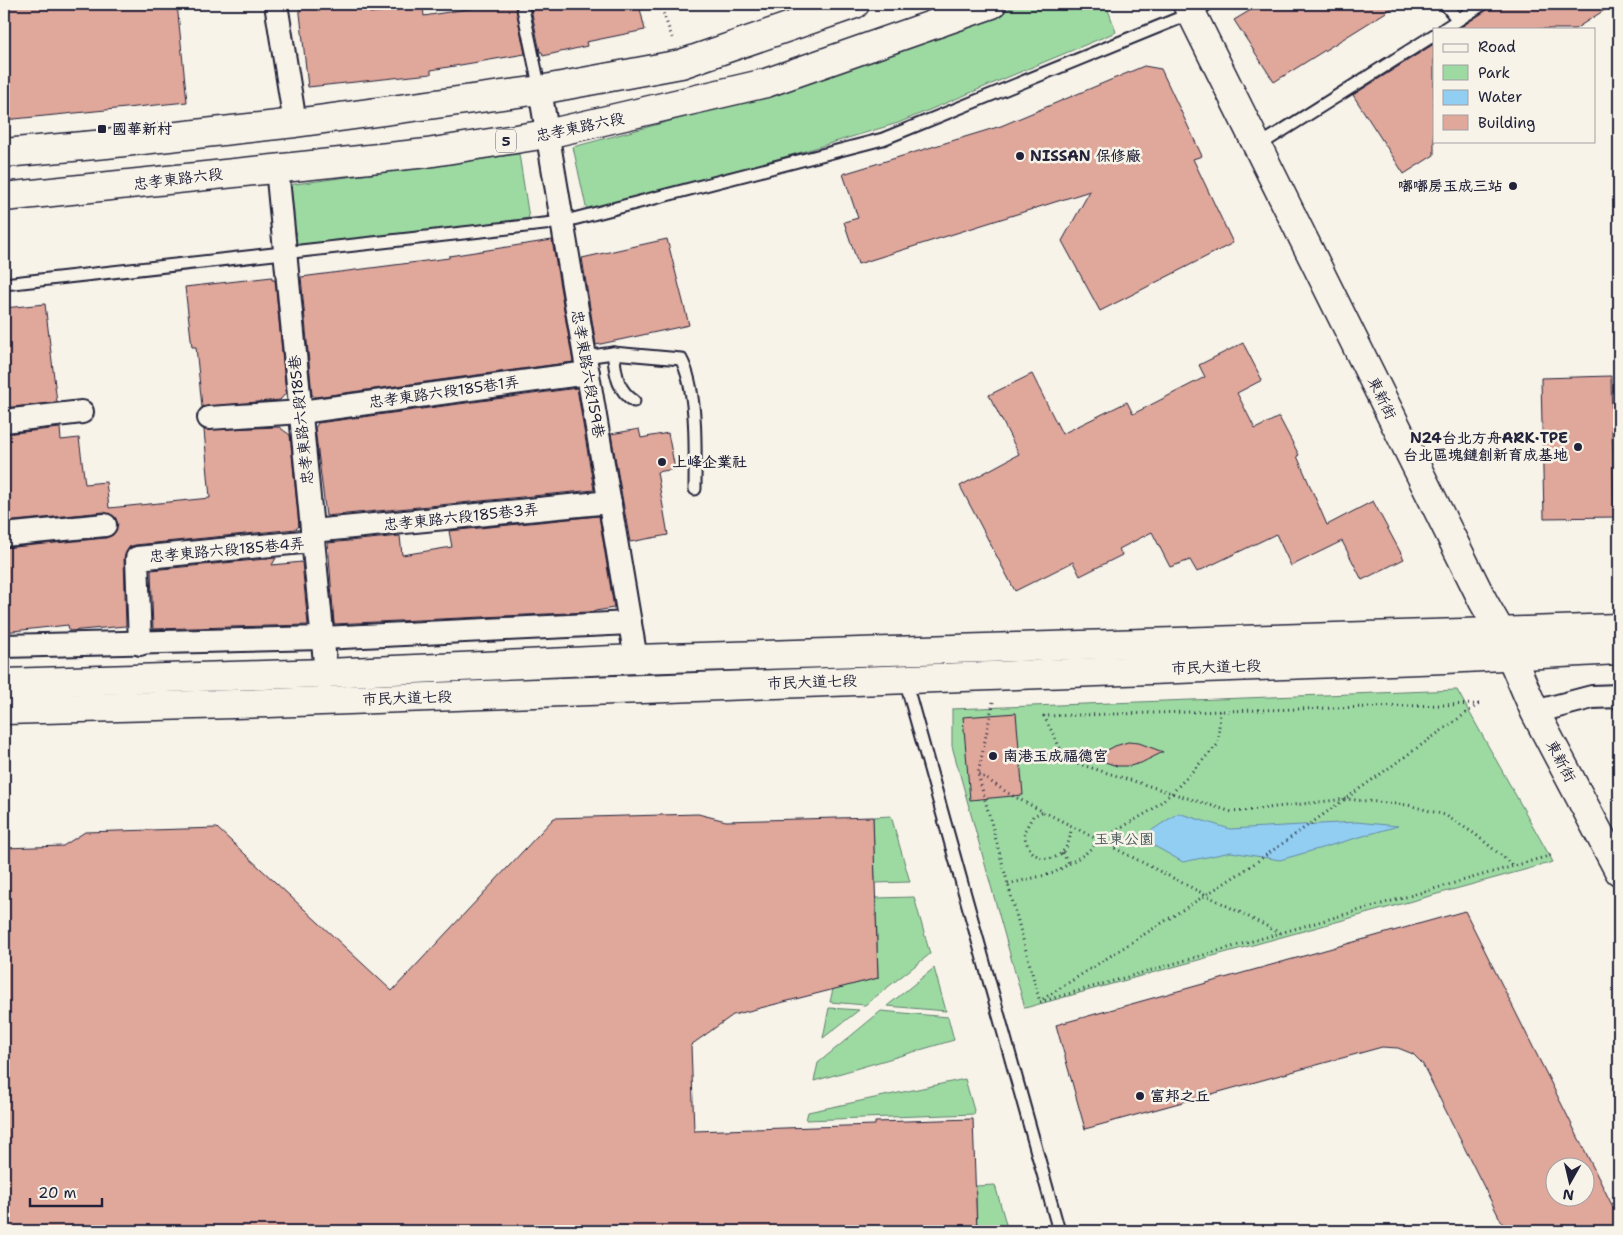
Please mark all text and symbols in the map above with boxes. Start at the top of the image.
legend [1433,28,1596,142]
text: Road [1478,37,1516,57]
text: Park [1478,63,1510,83]
text: Water [1478,87,1522,107]
street label: 忠孝東路六段 [534,108,626,146]
text: Building [1478,113,1535,133]
place label: 國華新村 [112,119,172,139]
marker: 國華新村 [96,123,108,135]
road number: 5 [496,130,516,152]
place label: NISSAN 保修廠 [1030,146,1141,166]
marker: NISSAN 保修廠 [1014,150,1026,162]
street label: 忠孝東路六段 [132,164,224,194]
place label: 嘟嘟房玉成三站 [1398,176,1503,196]
marker: 嘟嘟房玉成三站 [1507,180,1519,192]
street label: 忠孝東路六段159巷 [567,308,609,440]
street label: 忠孝東路六段185巷 [284,354,318,486]
street label: 忠孝東路六段185巷1弄 [368,372,520,412]
street label: 東新街 [1363,373,1401,423]
place label: N24台北方舟ARK·TPE 台北區塊鏈創新育成基地 [1403,428,1568,465]
marker: N24台北方舟ARK·TPE 台北區塊鏈創新育成基地 [1572,441,1584,453]
place label: 上峰企業社 [672,452,747,472]
marker: 上峰企業社 [656,456,668,468]
street label: 忠孝東路六段185巷3弄 [382,499,540,535]
street label: 忠孝東路六段185巷4弄 [148,533,306,567]
street label: 市民大道七段 [1171,655,1261,679]
street label: 市民大道七段 [767,670,857,694]
street label: 市民大道七段 [362,686,452,710]
street label: 東新街 [1542,736,1580,786]
place label: 南港玉成福德宮 [1003,746,1108,766]
marker: 南港玉成福德宮 [987,750,999,762]
park label: 玉東公園 [1094,829,1154,849]
place label: 富邦之丘 [1150,1086,1210,1106]
marker: 富邦之丘 [1134,1090,1146,1102]
north arrow [1546,1158,1596,1208]
scale bar [30,1175,102,1207]
text: 20 m [38,1183,77,1203]
text: N [1561,1185,1575,1205]

